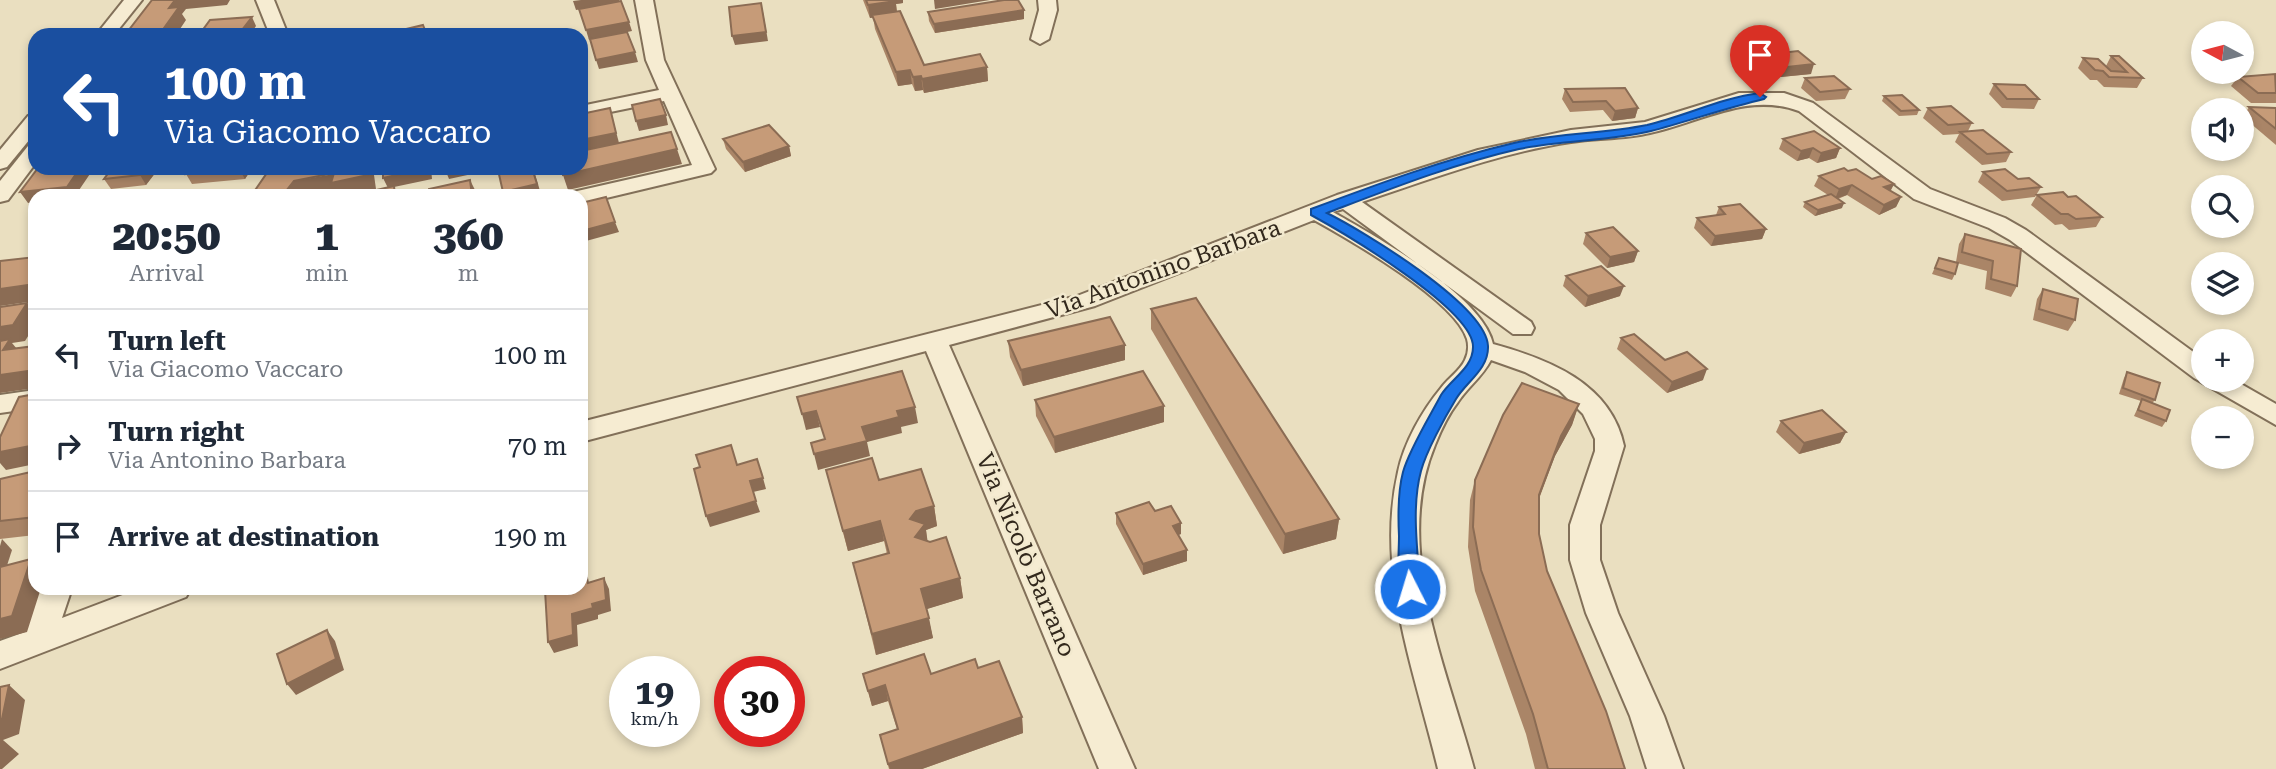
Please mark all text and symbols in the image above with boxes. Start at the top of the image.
north arrow [2191,21,2254,84]
map controls [2191,21,2254,469]
pin [1730,25,1790,97]
icon: arrive [1741,36,1779,74]
text: 100 m [164,54,306,111]
icon: left [49,56,140,147]
button: sound [2191,98,2254,161]
text: Via Giacomo Vaccaro [164,113,491,151]
button: search [2191,175,2254,238]
text: 20:50 [113,211,221,260]
text: 1 [315,211,339,260]
text: 360 [433,211,503,260]
street label: Via Antonino Barbara [1042,213,1284,325]
button: layers [2191,252,2254,315]
text: Arrival [129,260,204,287]
text: min [305,260,348,287]
text: m [458,260,479,287]
text: Turn left [108,326,226,356]
button: + [2191,329,2254,392]
icon: left [49,336,87,374]
text: 100 m [493,340,567,370]
text: Via Giacomo Vaccaro [108,356,343,383]
button: − [2191,406,2254,469]
text: Turn right [108,417,244,447]
icon: right [49,427,87,465]
text: 70 m [508,431,567,461]
text: Via Antonino Barbara [108,447,346,474]
street label: Via Nicolò Barrano [970,449,1082,661]
icon: arrive [49,518,87,556]
text: Arrive at destination [108,522,379,552]
text: 190 m [493,522,567,552]
position arrow [1373,552,1447,626]
speed limit sign: 30 [714,656,805,747]
text: 19 [635,672,674,713]
text: km/h [630,708,679,729]

